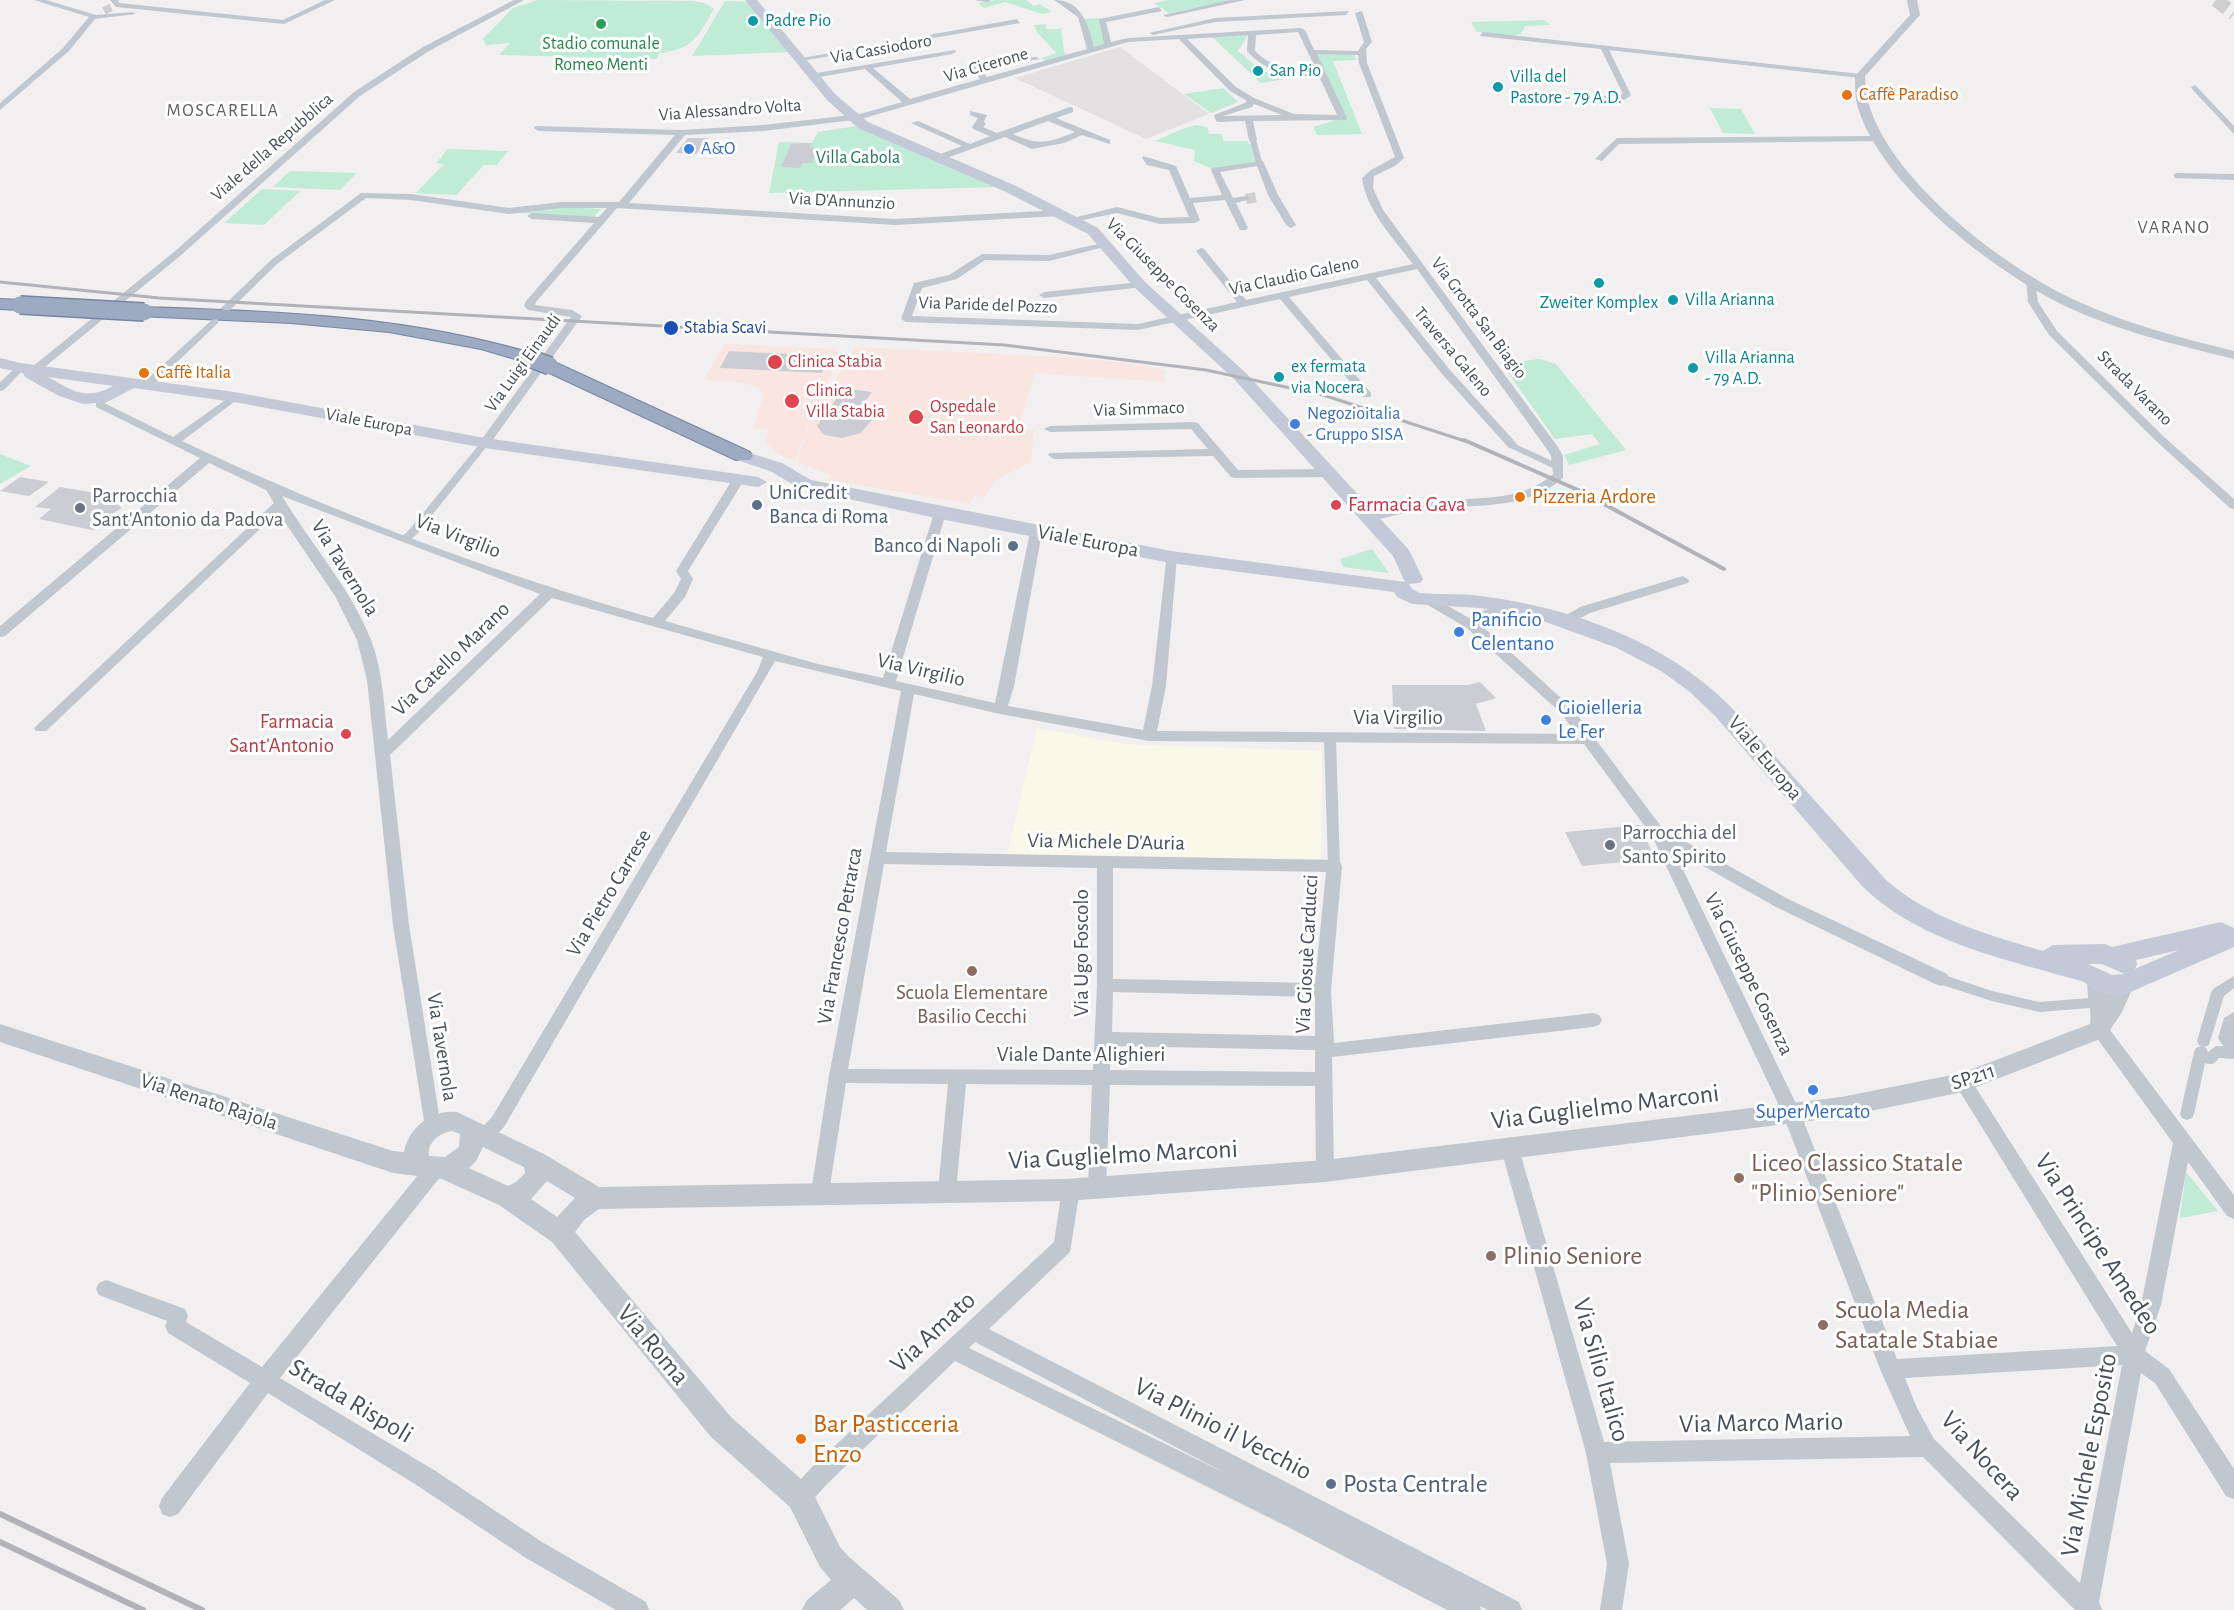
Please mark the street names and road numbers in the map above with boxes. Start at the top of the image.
street label: Via Cassiodoro [829,29,933,69]
street label: Via Cicerone [941,43,1031,87]
street label: Viale della Repubblica [207,88,337,206]
street label: Via Alessandro Volta [658,94,802,126]
street label: Via D'Annunzio [788,187,896,215]
street label: Via Giuseppe Cosenza [1101,213,1225,337]
street label: Via Claudio Galeno [1227,252,1361,300]
street label: Via Grotta San Biagio [1426,253,1532,383]
street label: Via Paride del Pozzo [918,292,1058,318]
street label: Traversa Galeno [1409,303,1497,401]
street label: Via Luigi Einaudi [480,310,566,416]
street label: Strada Varano [2093,346,2177,430]
street label: Via Simmaco [1093,397,1185,421]
street label: Viale Europa [324,403,414,441]
street label: Via Virgilio [412,508,504,564]
street label: Via Tavernola [305,515,385,621]
street label: Viale Europa [1035,519,1141,563]
street label: Via Catello Marano [387,596,515,722]
street label: Via Virgilio [874,648,968,692]
street label: Via Virgilio [1353,705,1443,731]
street label: Viale Europa [1722,711,1808,805]
street label: Via Pietro Carrese [561,825,657,961]
street label: Via Michele D'Auria [1027,828,1185,856]
street label: Via Francesco Petrarca [812,845,868,1027]
street label: Via Giosuè Carducci [1290,874,1324,1034]
street label: Via Ugo Foscolo [1069,889,1095,1017]
street label: Via Giuseppe Cosenza [1699,889,1799,1059]
street label: Via Tavernola [421,991,463,1103]
street label: Viale Dante Alighieri [997,1042,1165,1068]
street label: SP211 [1948,1058,1998,1096]
street label: Via Renato Rajola [137,1068,281,1136]
street label: Via Guglielmo Marconi [1489,1078,1721,1136]
street label: Via Guglielmo Marconi [1007,1133,1239,1177]
street label: Via Principe Amedeo [2028,1147,2168,1341]
street label: Via Amato [884,1285,982,1379]
street label: Via Silio Italico [1566,1295,1636,1445]
street label: Via Roma [610,1298,696,1392]
street label: Via Michele Esposito [2054,1350,2124,1560]
street label: Strada Rispoli [283,1352,419,1450]
street label: Via Plinio il Vecchio [1129,1371,1317,1487]
street label: Via Nocera [1934,1405,2030,1507]
street label: Via Marco Mario [1679,1406,1843,1440]

